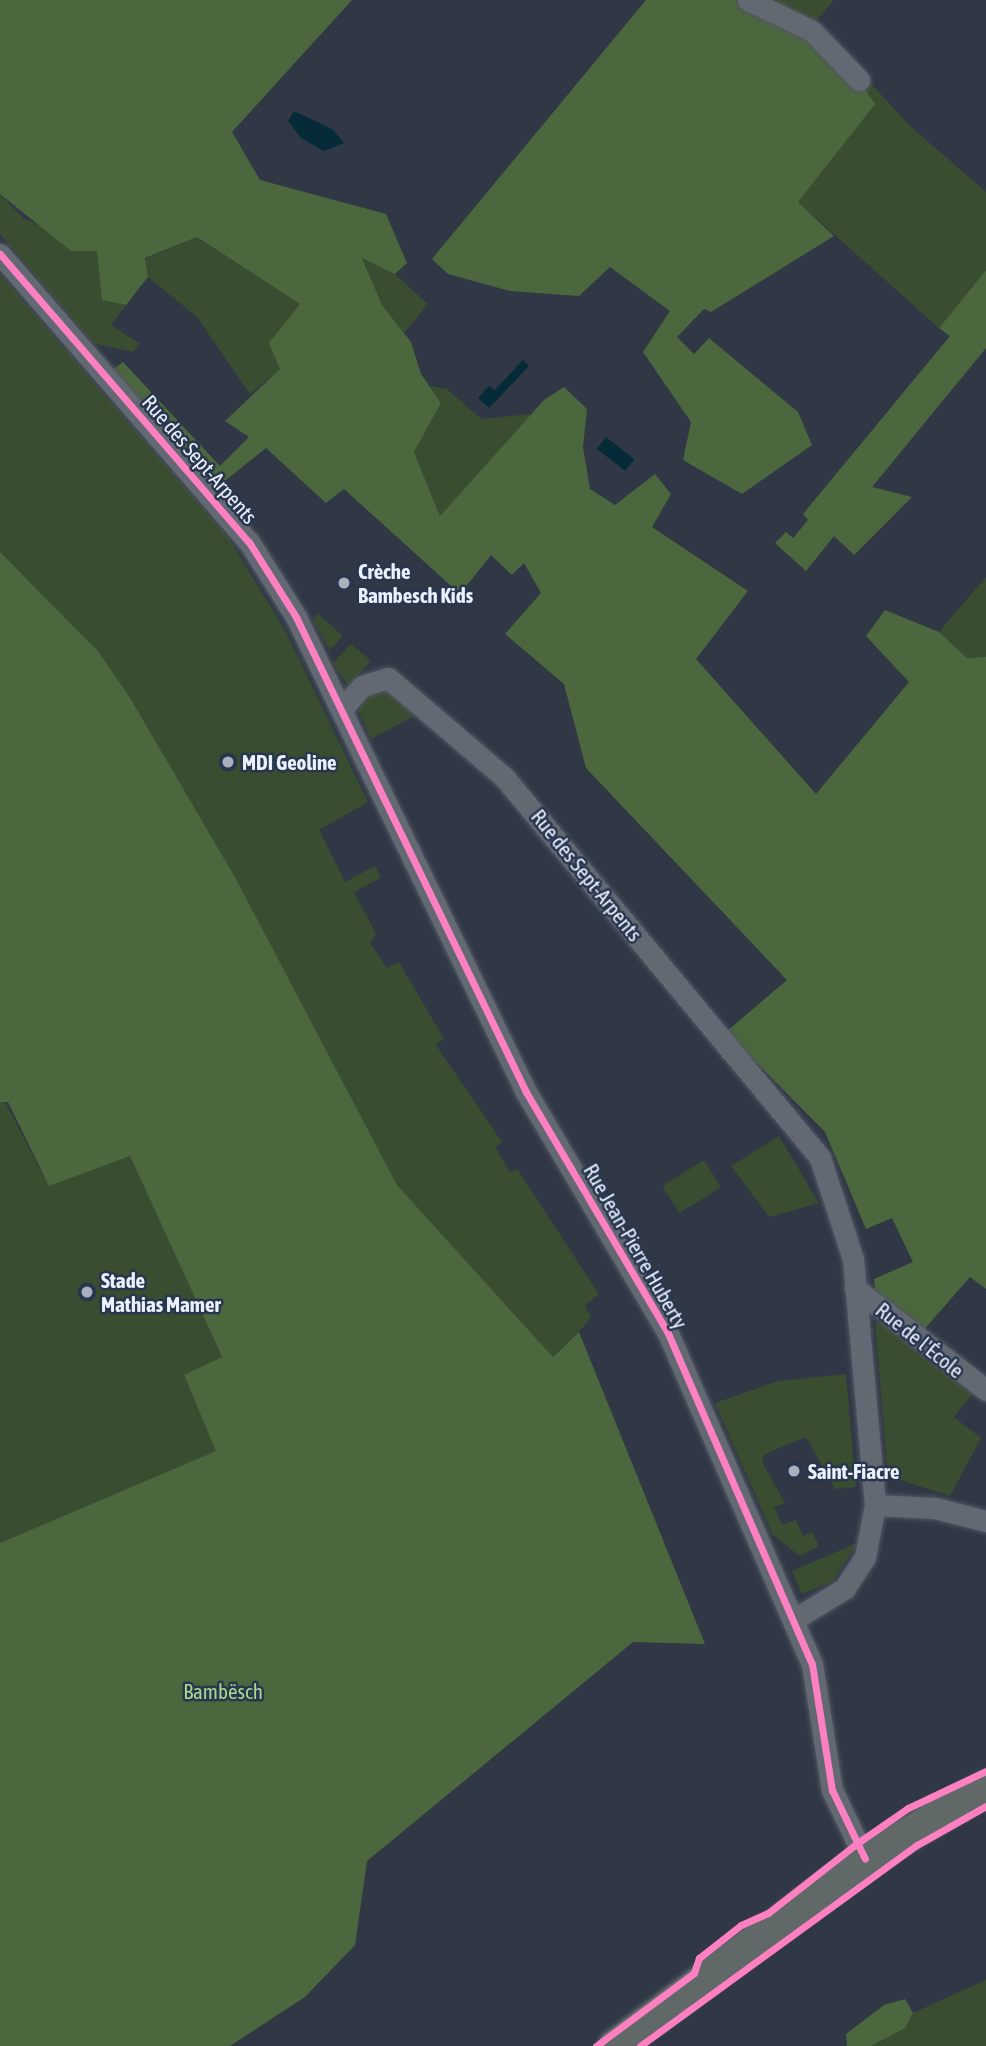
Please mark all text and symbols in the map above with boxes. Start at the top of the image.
street label: Rue des Sept-Arpents [137,390,263,528]
place label: Crèche Bambesch Kids [358,558,473,608]
marker: Crèche Bambesch Kids [336,575,352,591]
place label: MDI Geoline [242,749,337,775]
marker: MDI Geoline [220,754,236,770]
street label: Rue des Sept-Arpents [526,804,648,946]
street label: Rue Jean-Pierre Huberty [579,1159,693,1333]
place label: Stade Mathias Mamer [101,1267,221,1317]
marker: Stade Mathias Mamer [79,1284,95,1300]
street label: Rue de l'École [871,1297,969,1383]
place label: Saint-Fiacre [808,1458,899,1484]
marker: Saint-Fiacre [786,1463,802,1479]
park label: Bambësch [183,1678,263,1704]

